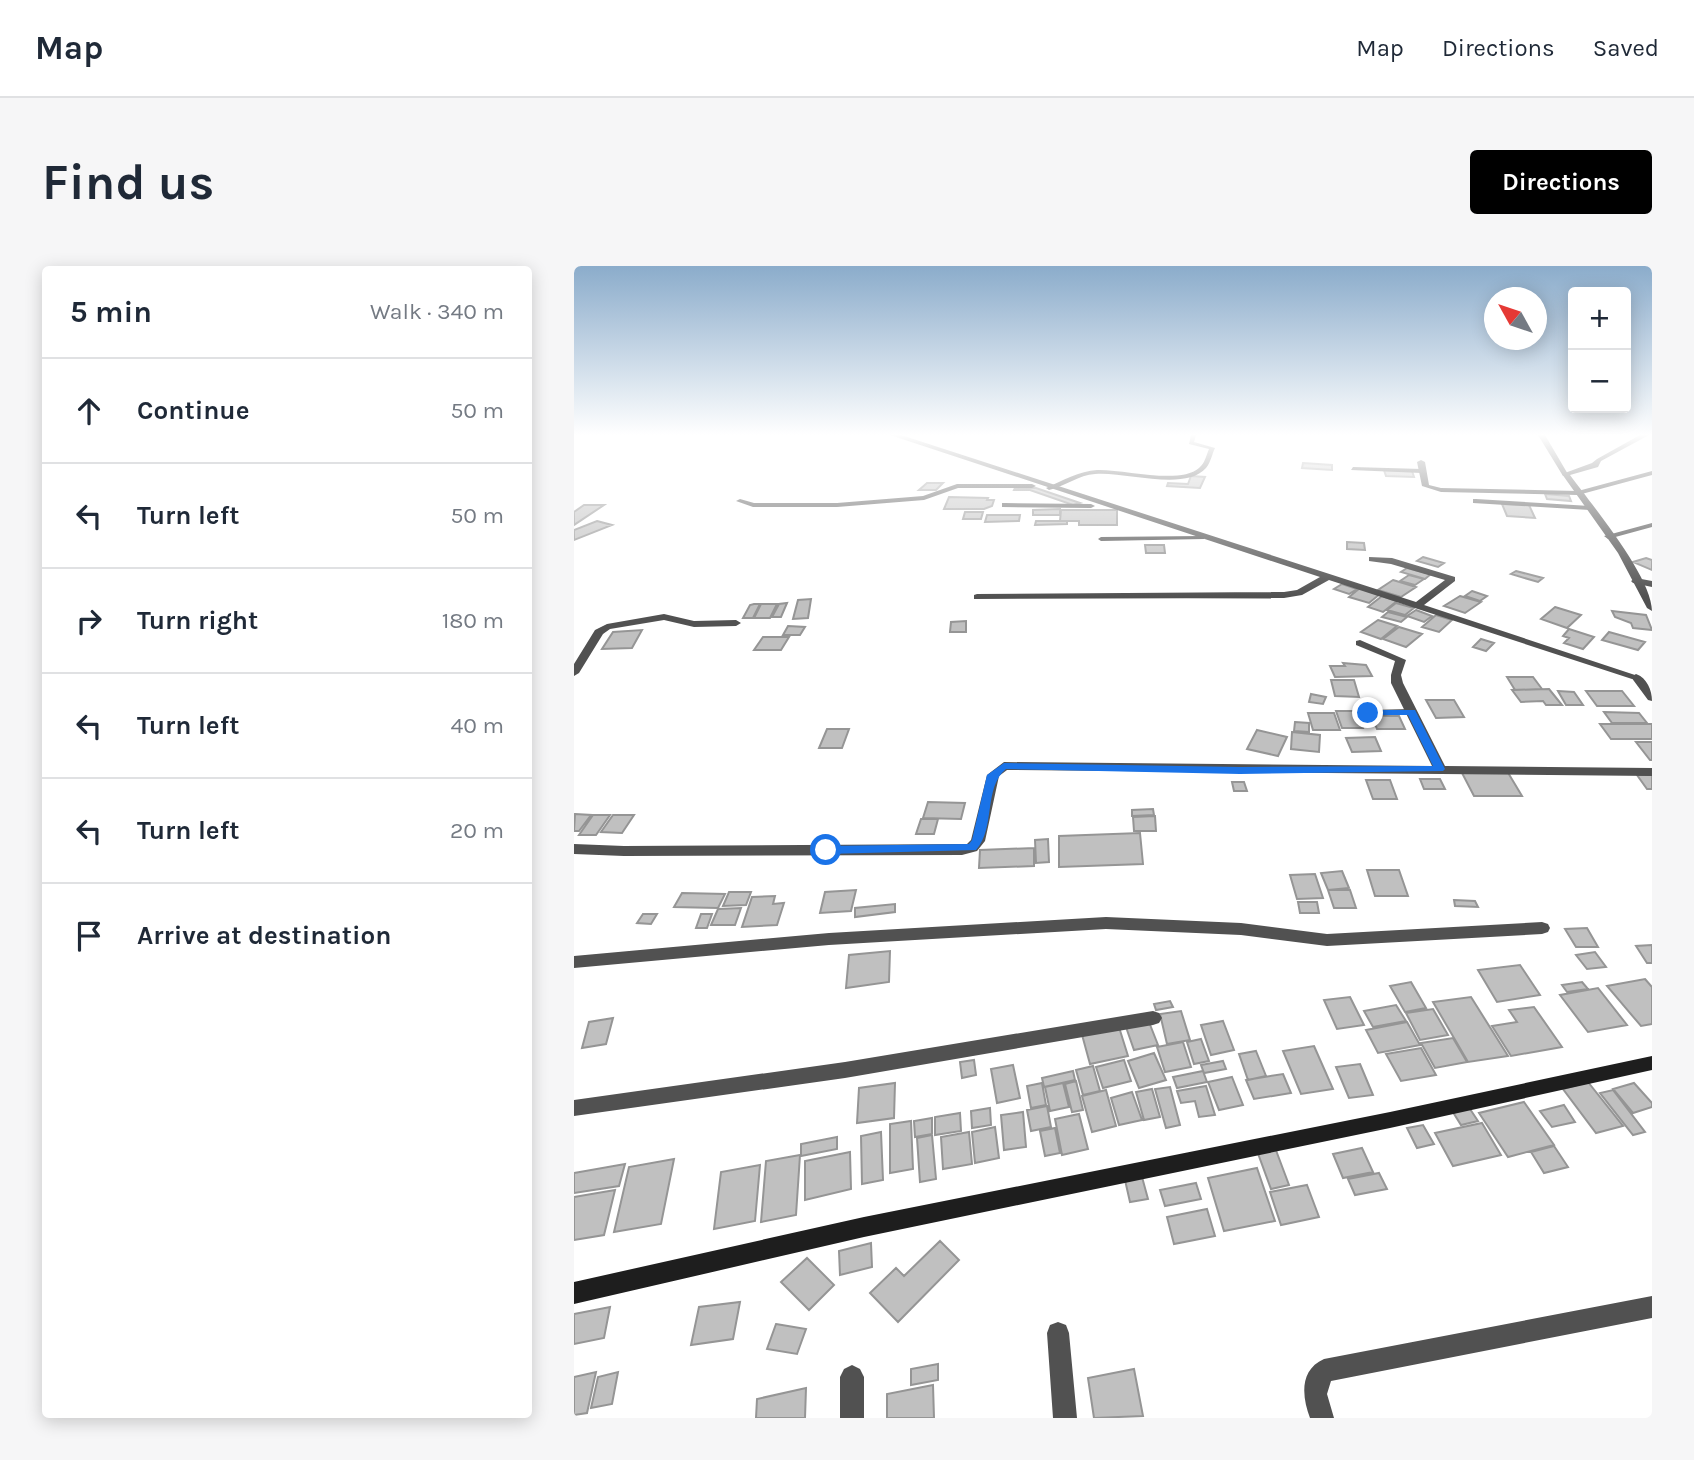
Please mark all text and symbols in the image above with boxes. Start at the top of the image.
text: Map [35,29,103,67]
text: Map [1356,34,1404,62]
text: Directions [1442,34,1555,62]
text: Saved [1593,34,1659,62]
button: Directions [1470,150,1652,214]
text: Find us [42,154,214,211]
north arrow [1484,287,1547,350]
map controls [1568,287,1631,413]
button: + [1568,287,1631,350]
text: 5 min [70,294,152,330]
text: Walk · 340 m [370,298,504,325]
button: − [1568,350,1631,413]
icon: ahead [70,392,108,430]
text: Continue [137,395,249,426]
text: 50 m [450,397,504,424]
icon: left [70,497,108,535]
text: Turn left [137,500,239,531]
text: 50 m [450,502,504,529]
icon: right [70,602,108,640]
text: Turn right [137,605,258,636]
text: 180 m [442,607,504,634]
route end [1352,697,1383,728]
icon: left [70,707,108,745]
text: Turn left [137,710,239,741]
text: 40 m [451,712,504,739]
icon: left [70,812,108,850]
text: Turn left [137,815,239,846]
text: 20 m [450,817,504,844]
route start [810,834,841,865]
icon: arrive [70,917,108,955]
text: Arrive at destination [137,920,391,951]

